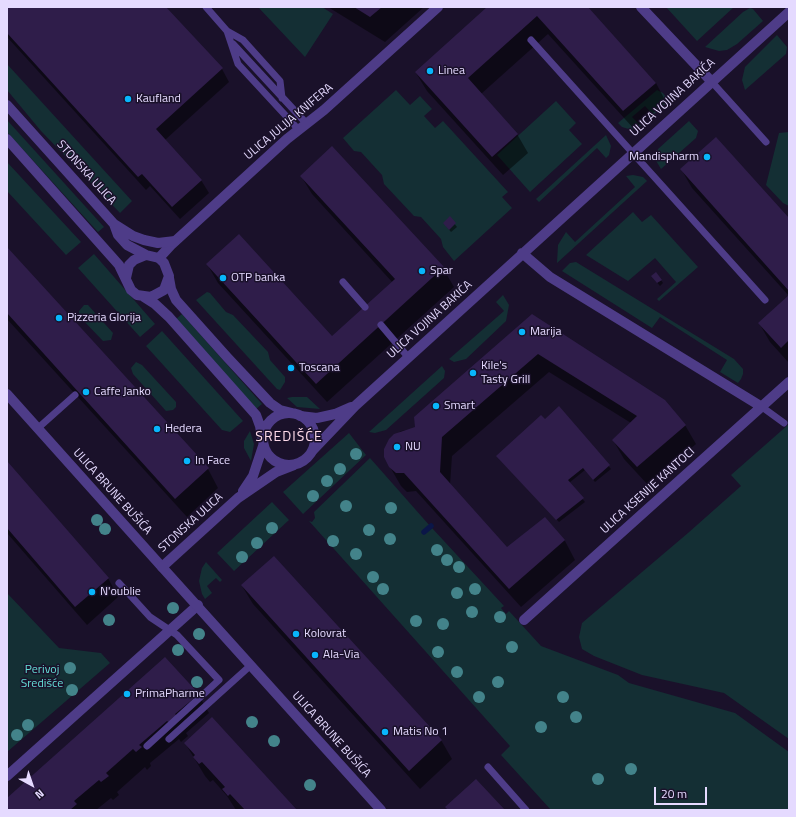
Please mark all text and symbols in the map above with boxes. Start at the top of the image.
street label: ULICA VOJINA BAKIĆA [627,56,719,140]
place label: Linea [438,64,465,78]
marker: Linea [425,66,435,76]
street label: ULICA JULIJA KNIFERA [242,81,336,163]
place label: Kaufland [136,92,181,106]
marker: Kaufland [123,94,133,104]
street label: STONSKA ULICA [53,138,119,208]
place label: Mandispharm [629,150,699,164]
marker: Mandispharm [702,152,712,162]
place label: Spar [430,264,453,278]
marker: Spar [417,266,427,276]
place label: OTP banka [231,271,285,285]
marker: OTP banka [218,273,228,283]
street label: ULICA VOJINA BAKIĆA [384,278,476,362]
place label: Pizzeria Glorija [67,311,141,325]
marker: Pizzeria Glorija [54,313,64,323]
place label: Marija [530,325,562,339]
marker: Marija [517,327,527,337]
place label: Kile's Tasty Grill [481,359,530,387]
place label: Toscana [299,361,340,375]
marker: Toscana [286,363,296,373]
marker: Kile's Tasty Grill [468,368,478,378]
place label: Caffe Janko [94,385,151,399]
marker: Caffe Janko [81,387,91,397]
place label: Smart [444,399,475,413]
marker: Smart [431,401,441,411]
place label: Hedera [165,422,202,436]
marker: Hedera [152,424,162,434]
district label: SREDIŠĆE [255,430,323,446]
place label: NU [405,440,421,454]
marker: NU [392,442,402,452]
street label: ULICA KSENIJE KANTOCI [598,445,698,537]
street label: ULICA BRUNE BUŠIĆA [70,446,154,538]
place label: In Face [195,454,230,468]
marker: In Face [182,456,192,466]
street label: STONSKA ULICA [156,490,226,556]
place label: N'oublie [100,585,141,599]
marker: N'oublie [87,587,97,597]
place label: Kolovrat [304,627,346,641]
marker: Kolovrat [291,629,301,639]
place label: Ala-Via [323,648,359,662]
marker: Ala-Via [310,650,320,660]
park label: Perivoj Središće [21,663,63,691]
place label: PrimaPharme [135,687,205,701]
marker: PrimaPharme [122,689,132,699]
street label: ULICA BRUNE BUŠIĆA [289,689,373,781]
place label: Matis No 1 [393,725,448,739]
marker: Matis No 1 [380,727,390,737]
north arrow [12,765,52,805]
scale bar [656,779,709,805]
text: 20 m [661,784,687,803]
text: N [32,786,48,803]

